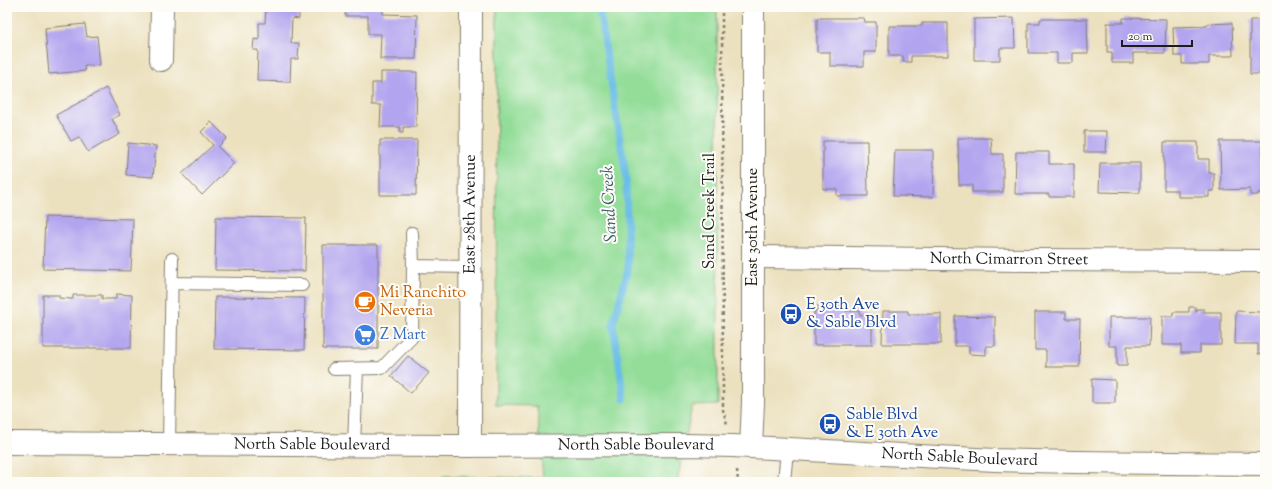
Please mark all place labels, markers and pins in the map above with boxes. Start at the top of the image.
place label: Mi Ranchito Neveria [380,282,466,323]
cafe icon: Mi Ranchito Neveria [352,289,378,315]
place label: E 30th Ave & Sable Blvd [806,294,896,335]
bus stop icon: E 30th Ave & Sable Blvd [778,301,804,327]
supermarket icon: Z Mart [352,322,378,348]
place label: Z Mart [380,324,426,347]
place label: Sable Blvd & E 30th Ave [846,404,938,445]
bus stop icon: Sable Blvd & E 30th Ave [817,411,843,437]

